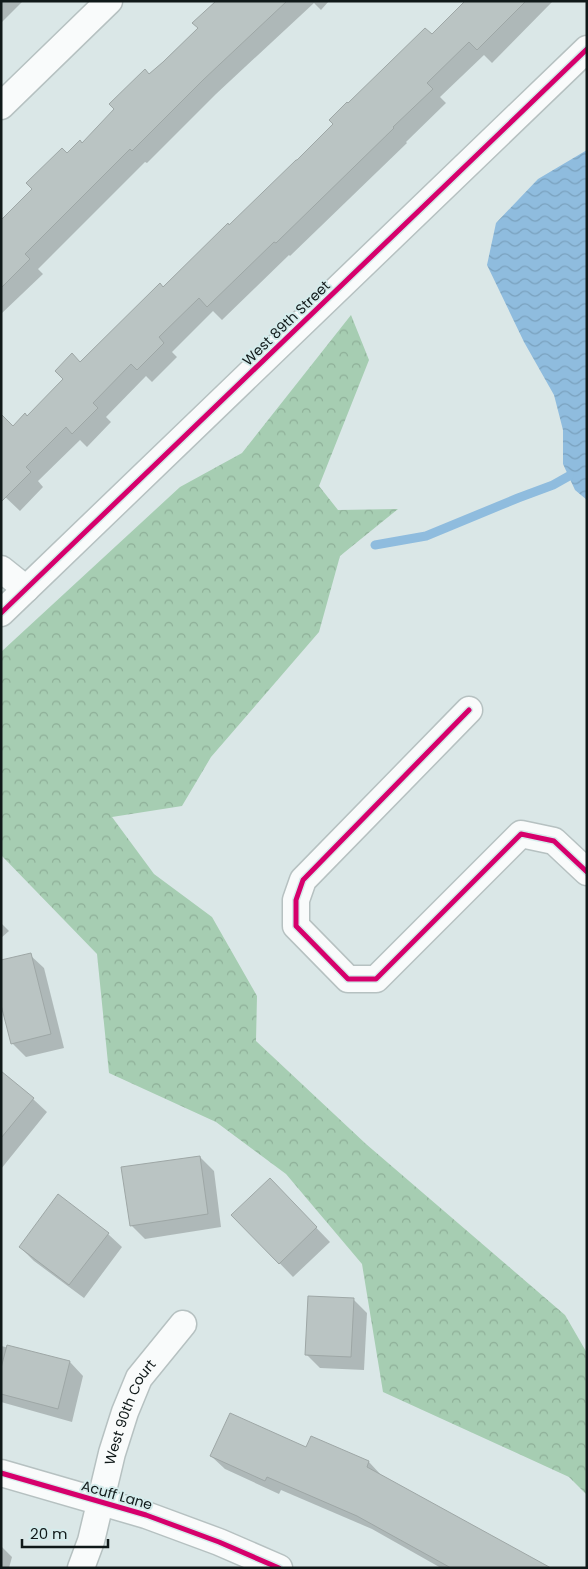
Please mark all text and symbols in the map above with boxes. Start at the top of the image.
street label: West 89th Street [238,276,334,370]
street label: West 90th Court [100,1355,160,1467]
street label: Acuff Lane [79,1475,155,1515]
scale bar [22,1516,109,1548]
text: 20 m [30,1523,68,1544]

